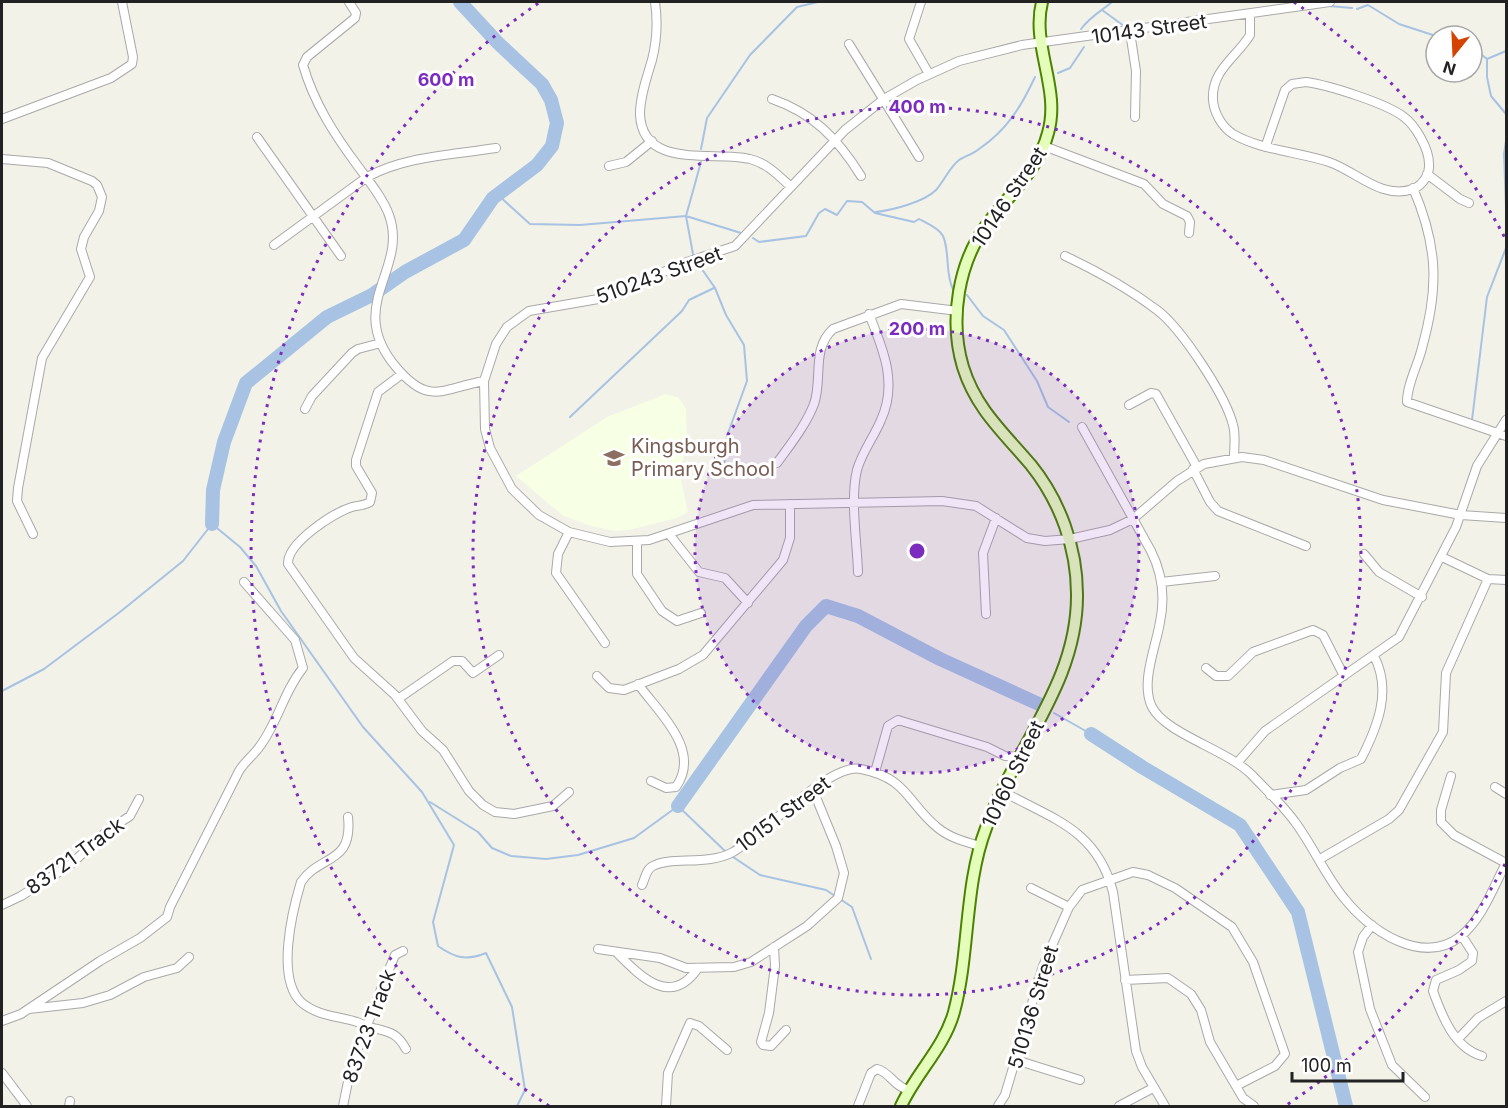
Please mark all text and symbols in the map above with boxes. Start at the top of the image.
street label: 10143 Street [1090,9,1209,49]
north arrow [1424,24,1484,84]
text: N [1440,57,1458,80]
text: 600 m [418,69,474,90]
text: 400 m [888,96,946,117]
street label: 10146 Street [967,142,1052,252]
street label: 510243 Street [593,241,726,309]
text: 200 m [889,318,945,339]
place label: Kingsburgh Primary School [631,434,775,481]
school or university icon: Kingsburgh Primary School [602,446,626,470]
centre of rings [907,541,927,561]
street label: 10160 Street [977,716,1049,831]
street label: 10151 Street [731,771,835,857]
street label: 83721 Track [21,813,129,899]
street label: 510136 Street [1003,942,1063,1072]
street label: 83723 Track [337,966,401,1086]
scale bar [1292,1045,1403,1083]
text: 100 m [1301,1055,1352,1076]

